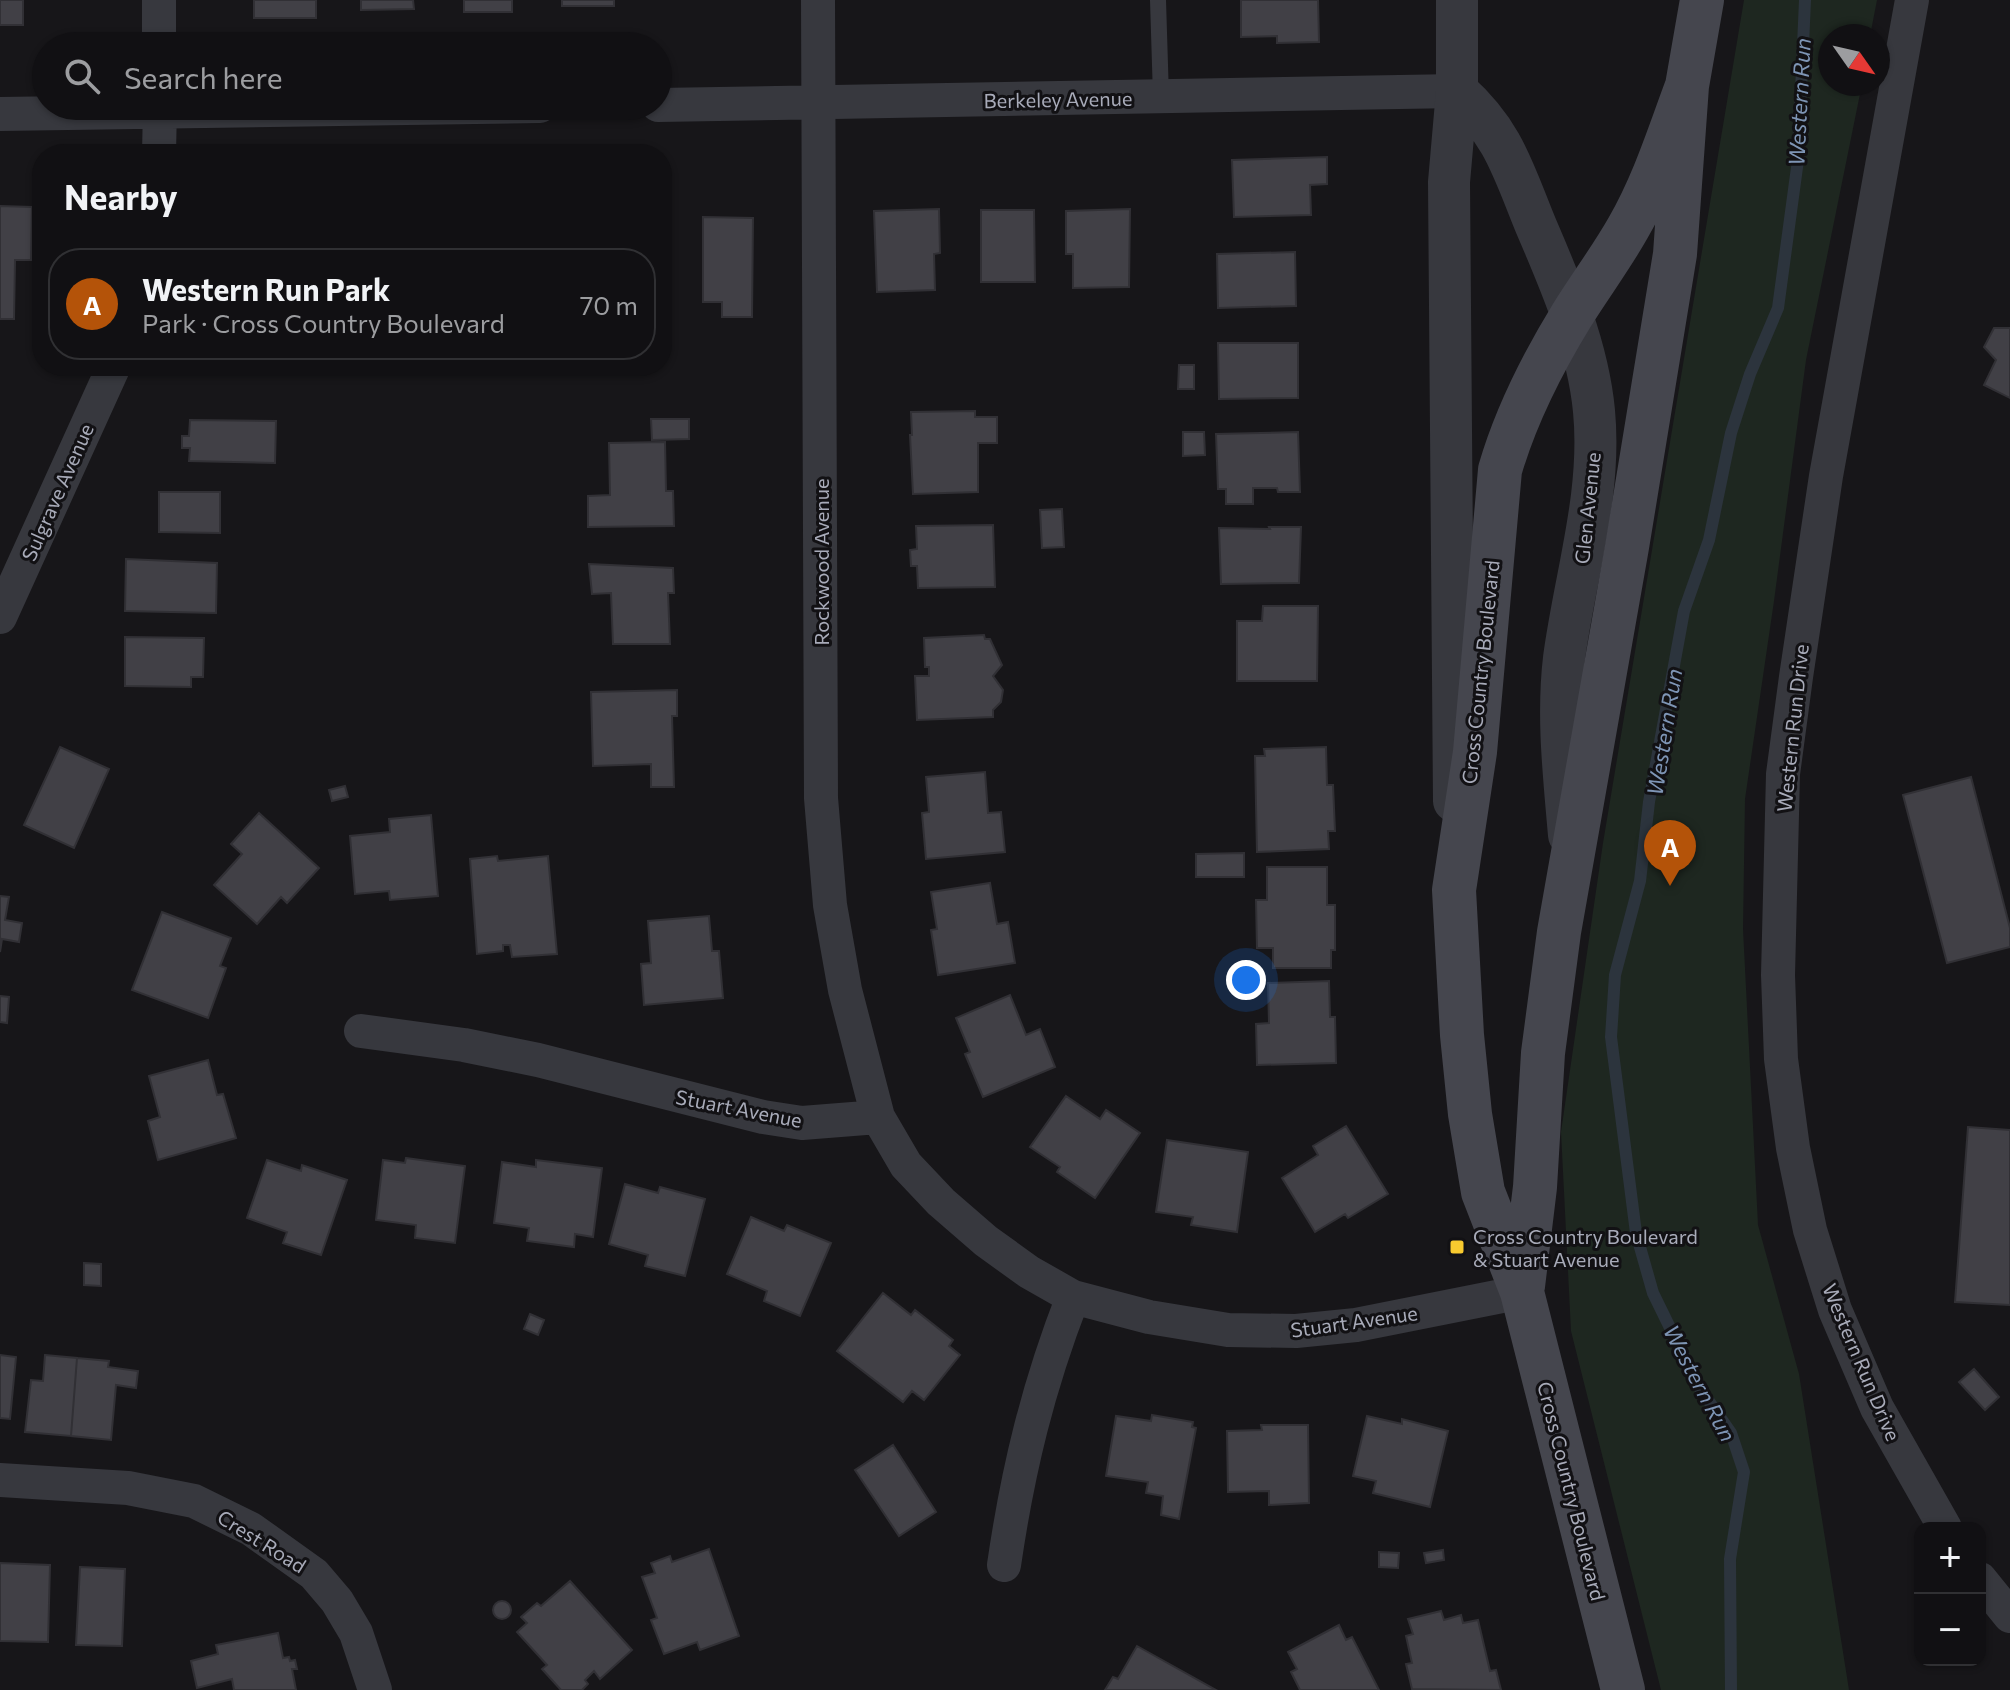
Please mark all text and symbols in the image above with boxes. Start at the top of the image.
north arrow [1818,24,1890,96]
search box [32,32,672,120]
water label: Western Run [1782,37,1816,167]
icon: search [60,54,104,98]
text: Search here [124,58,283,95]
street label: Berkeley Avenue [983,86,1133,112]
text: Nearby [64,175,178,217]
text: Western Run Park [142,270,390,307]
text: A [83,289,101,320]
text: 70 m [580,289,638,320]
text: Park · Cross Country Boulevard [142,307,505,338]
street label: Sulgrave Avenue [16,420,98,564]
street label: Glen Avenue [1569,451,1605,565]
street label: Rockwood Avenue [809,478,833,646]
street label: Cross Country Boulevard [1456,559,1504,785]
street label: Western Run Drive [1771,643,1813,813]
water label: Western Run [1641,667,1687,797]
pin: A [1644,820,1696,886]
your location [1226,960,1266,1000]
street label: Stuart Avenue [674,1084,804,1132]
place label: Cross Country Boulevard & Stuart Avenue [1473,1224,1698,1271]
marker: Cross Country Boulevard & Stuart Avenue [1448,1238,1466,1256]
street label: Western Run Drive [1818,1280,1906,1444]
street label: Stuart Avenue [1289,1300,1419,1342]
water label: Western Run [1658,1320,1742,1446]
street label: Cross Country Boulevard [1533,1379,1611,1603]
street label: Crest Road [213,1504,311,1578]
map controls [1914,1522,1986,1666]
button: + [1914,1522,1986,1594]
button: − [1914,1594,1986,1666]

